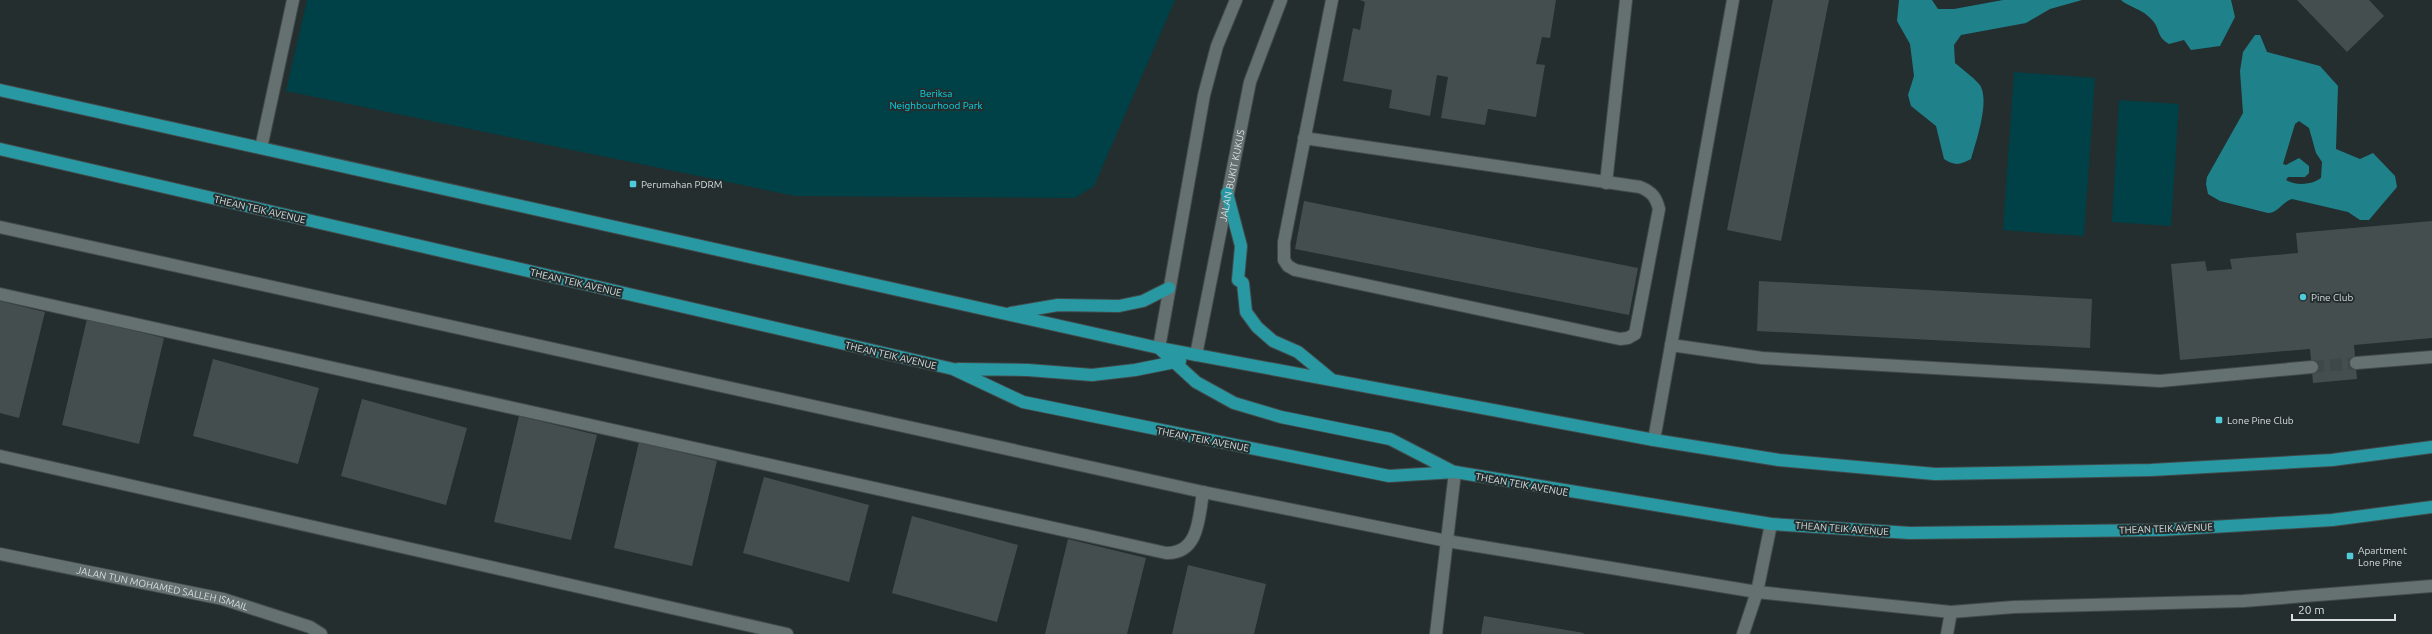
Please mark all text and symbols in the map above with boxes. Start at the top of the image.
park label: Beriksa Neighbourhood Park [889,88,983,111]
street label: JALAN BUKIT KUKUS [1218,129,1246,223]
marker: Perumahan PDRM [628,179,638,189]
place label: Perumahan PDRM [641,179,722,190]
street label: THEAN TEIK AVENUE [213,194,307,225]
street label: THEAN TEIK AVENUE [529,267,623,298]
marker: Pine Club [2298,292,2308,302]
place label: Pine Club [2311,292,2353,303]
street label: THEAN TEIK AVENUE [844,340,938,371]
marker: Lone Pine Club [2214,415,2224,425]
place label: Lone Pine Club [2227,415,2294,426]
street label: THEAN TEIK AVENUE [1156,425,1250,454]
street label: THEAN TEIK AVENUE [1475,471,1569,498]
street label: THEAN TEIK AVENUE [1795,520,1890,537]
street label: THEAN TEIK AVENUE [2119,521,2213,536]
place label: Apartment Lone Pine [2358,545,2407,568]
marker: Apartment Lone Pine [2345,551,2355,561]
street label: JALAN TUN MOHAMED SALLEH ISMAIL [75,565,250,613]
scale bar [2292,596,2395,622]
text: 20 m [2298,603,2325,616]

